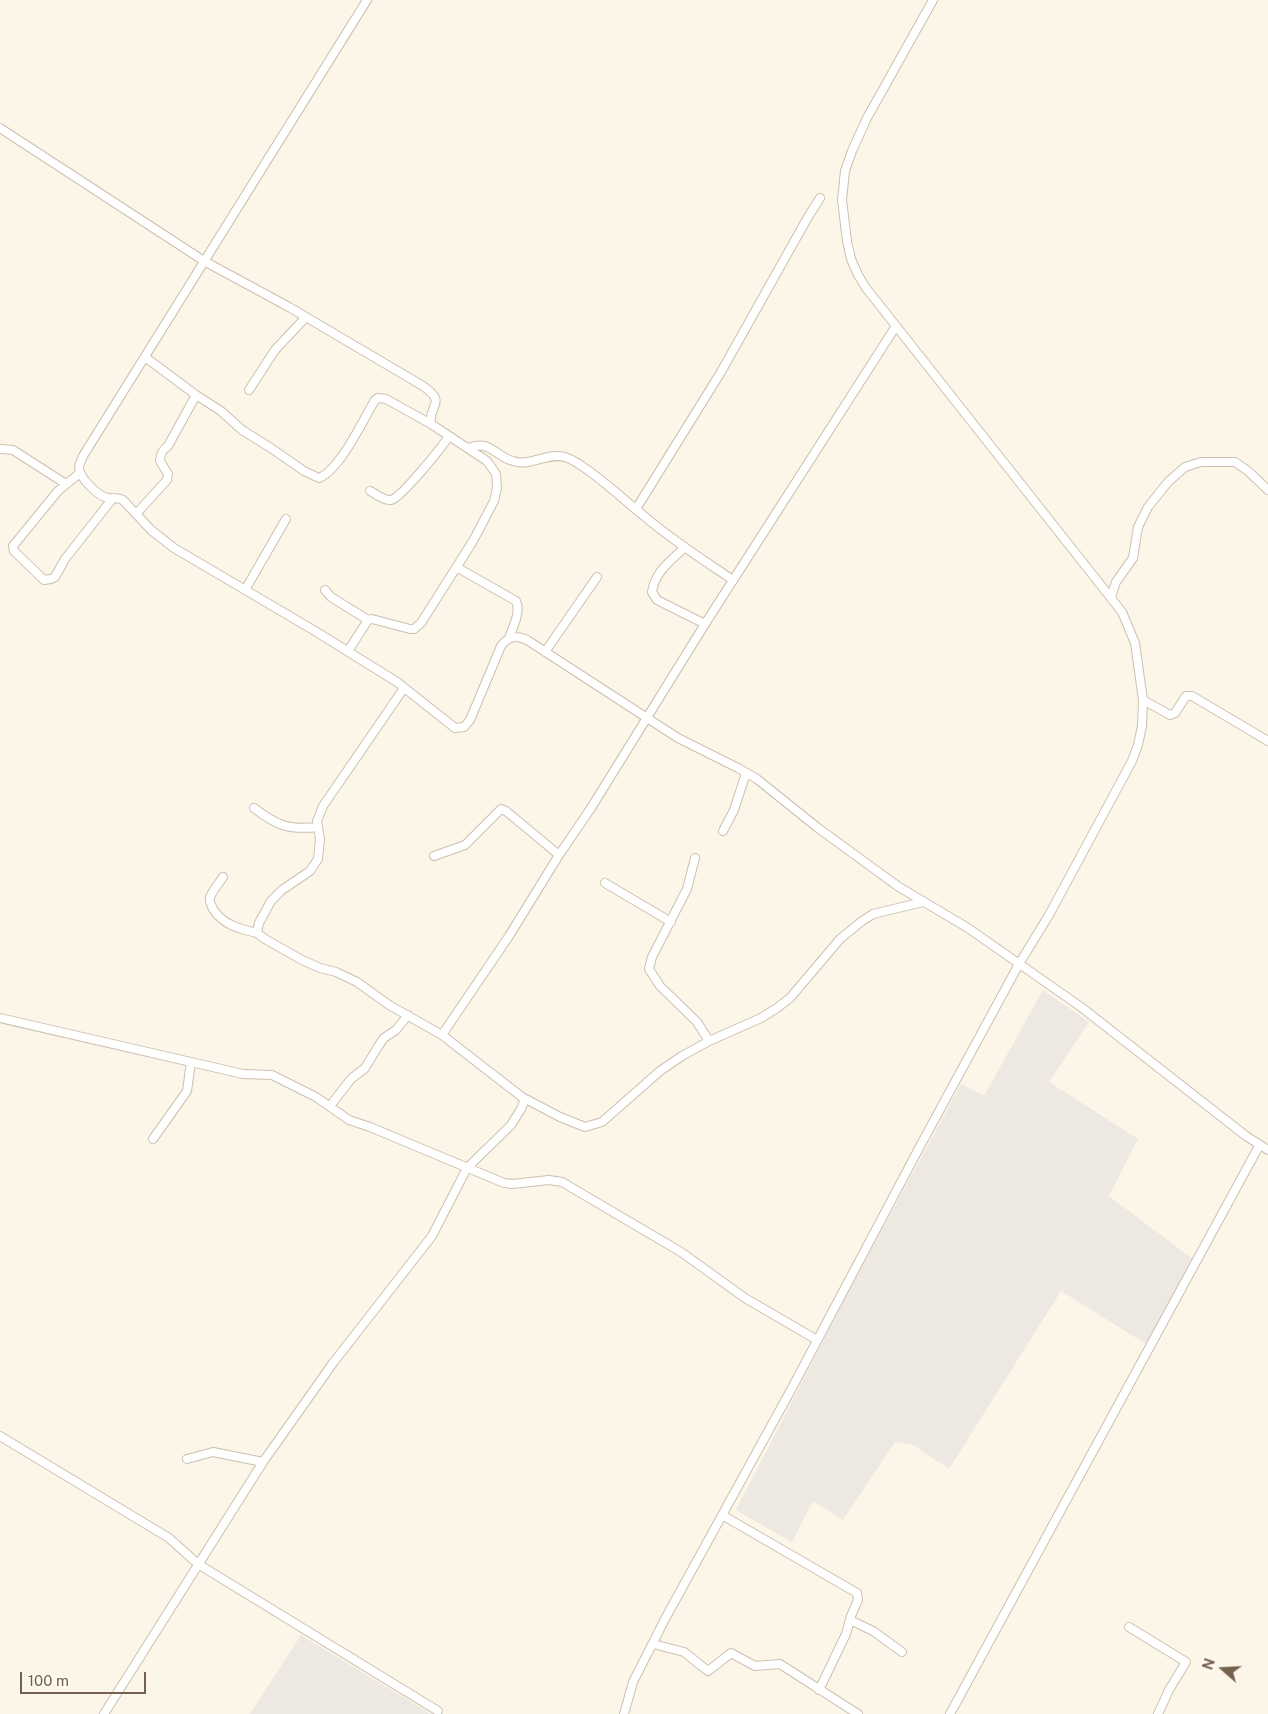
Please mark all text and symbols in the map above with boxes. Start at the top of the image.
north arrow [1198,1644,1248,1694]
text: N [1199,1656,1218,1672]
scale bar [22,1662,149,1694]
text: 100 m [28,1672,69,1689]

